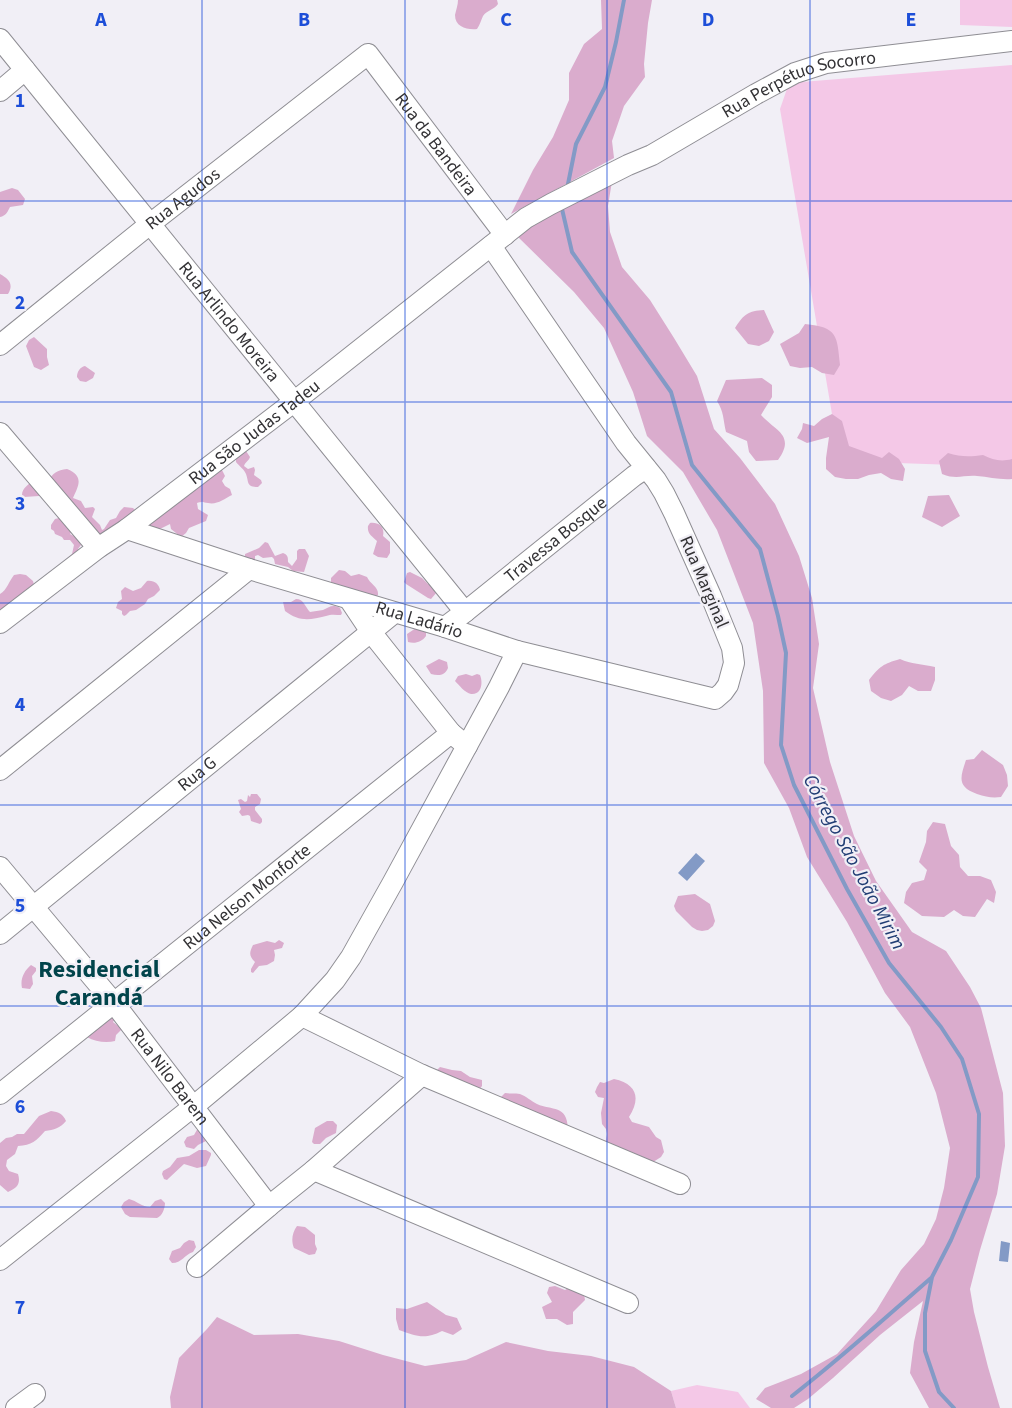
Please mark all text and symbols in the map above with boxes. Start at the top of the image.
text: A [94,6,107,34]
text: B [298,6,310,34]
text: C [500,6,512,34]
text: D [702,6,714,34]
text: E [906,6,916,34]
street label: Rua Perpétuo Socorro [717,45,877,124]
text: 1 [15,87,25,115]
street label: Rua da Bandeira [389,87,483,201]
street label: Rua Agudos [140,161,225,236]
street label: Rua Arlindo Moreira [173,256,286,387]
text: 2 [15,289,25,317]
street label: Rua São Judas Tadeu [183,373,325,490]
text: 3 [15,490,25,518]
street label: Travessa Bosque [499,490,612,588]
street label: Rua Marginal [673,532,735,632]
street label: Rua Ladário [373,595,466,645]
text: 4 [15,691,26,719]
street label: Rua G [172,750,222,797]
water label: Córrego São João Mirim [796,769,912,955]
street label: Rua Nelson Monforte [177,838,316,955]
text: 5 [15,892,25,920]
district label: Residencial Carandá [38,952,160,1015]
street label: Rua Nilo Barem [125,1023,215,1130]
text: 6 [15,1093,25,1121]
text: 7 [15,1294,25,1322]

